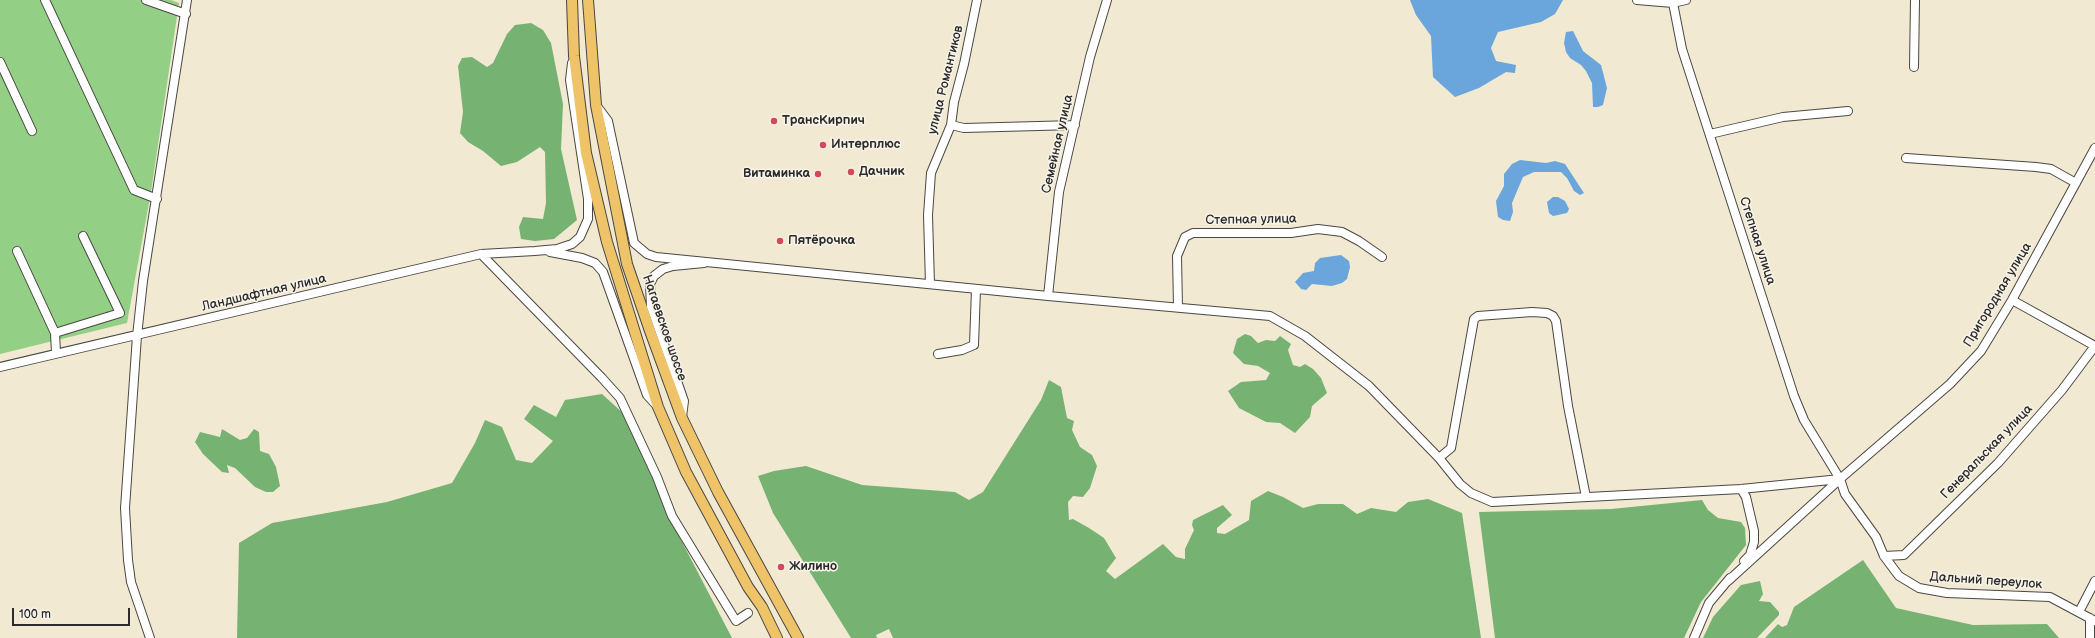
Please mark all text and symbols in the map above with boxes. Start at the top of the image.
street label: улица Романтиков [925,24,967,136]
street label: Семейная улица [1039,93,1077,195]
place label: ТрансКирпич [782,113,865,129]
marker: ТрансКирпич [769,116,779,126]
place label: Интерплюс [831,137,900,153]
marker: Интерплюс [818,140,828,150]
place label: Дачник [859,164,905,180]
place label: Витаминка [743,166,810,182]
marker: Дачник [846,167,856,177]
marker: Витаминка [813,169,823,179]
street label: Степная улица [1735,195,1779,287]
street label: Степная улица [1205,211,1297,229]
place label: Пятёрочка [788,233,855,249]
marker: Пятёрочка [775,236,785,246]
street label: Пригородная улица [1961,240,2035,350]
street label: Ландшафтная улица [200,271,328,315]
street label: Нагаевское шоссе [639,273,689,383]
street label: Генеральская улица [1938,402,2036,502]
place label: Жилино [789,559,837,575]
marker: Жилино [776,562,786,572]
street label: Дальний переулок [1929,569,2043,593]
scale bar [14,600,132,626]
text: 100 m [19,607,51,622]

